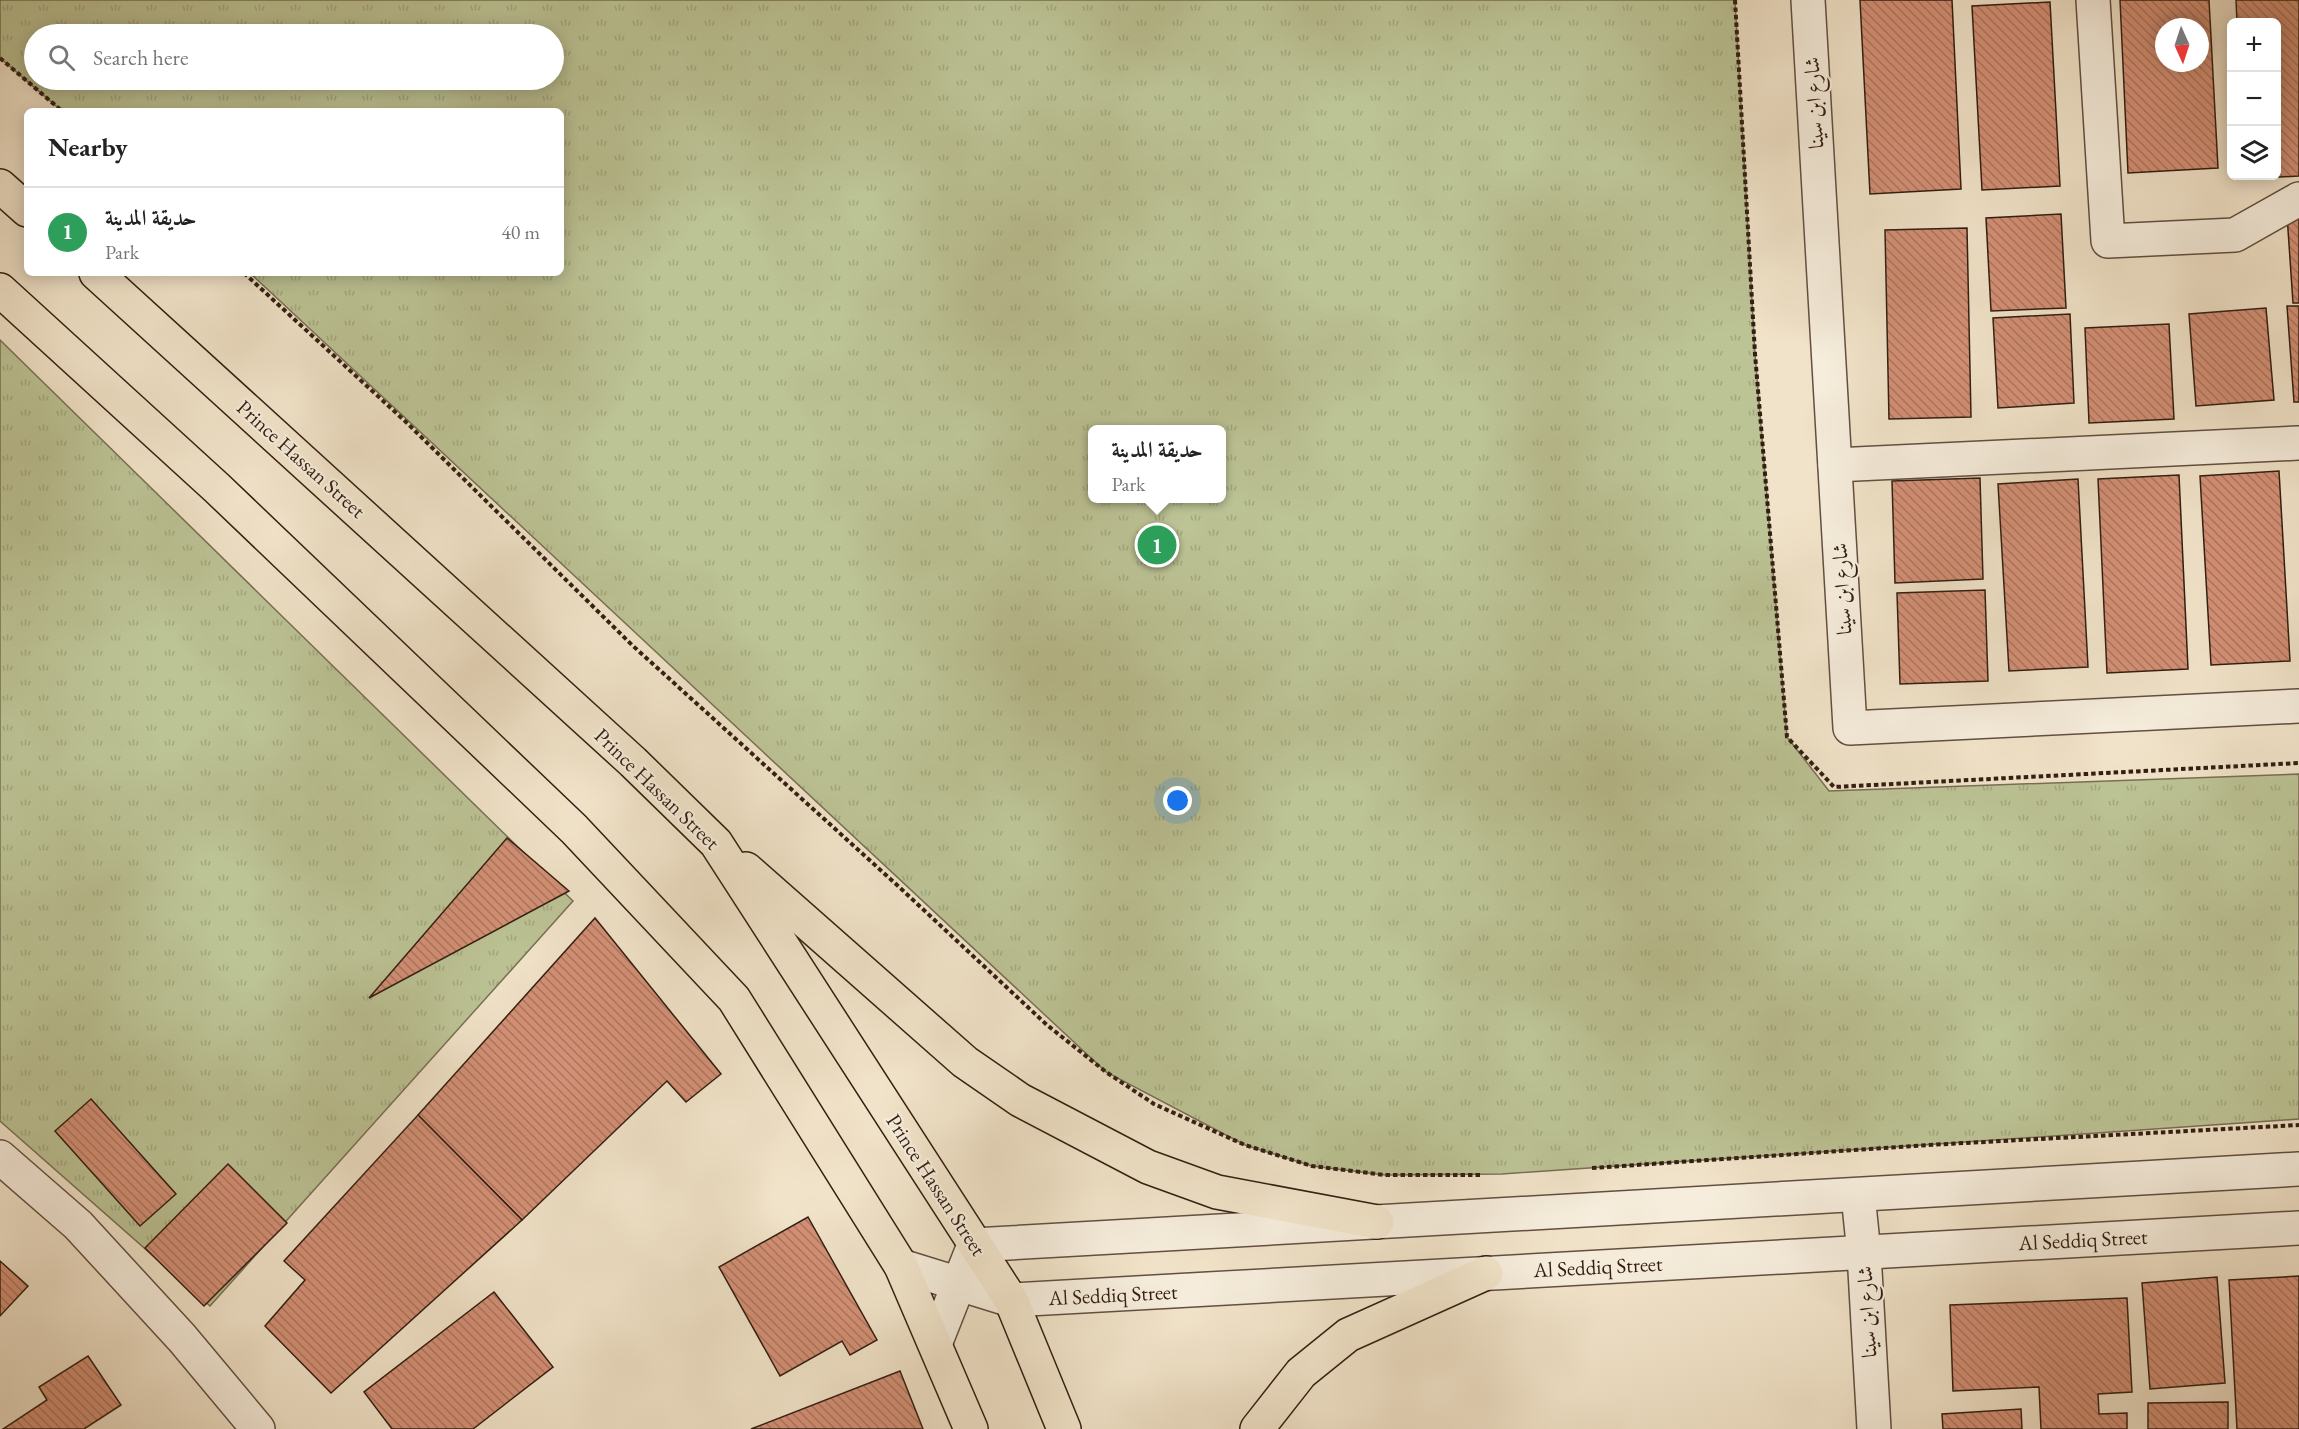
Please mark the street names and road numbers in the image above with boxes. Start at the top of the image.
street label: شارع ابن سينا [1798,56,1834,150]
street label: Prince Hassan Street [231,394,372,524]
street label: شارع ابن سينا [1826,542,1862,636]
street label: Prince Hassan Street [589,722,726,856]
street label: Prince Hassan Street [880,1109,993,1261]
street label: Al Seddiq Street [2017,1223,2149,1256]
street label: Al Seddiq Street [1532,1250,1664,1283]
street label: شارع ابن سينا [1851,1265,1887,1359]
street label: Al Seddiq Street [1047,1278,1179,1311]

